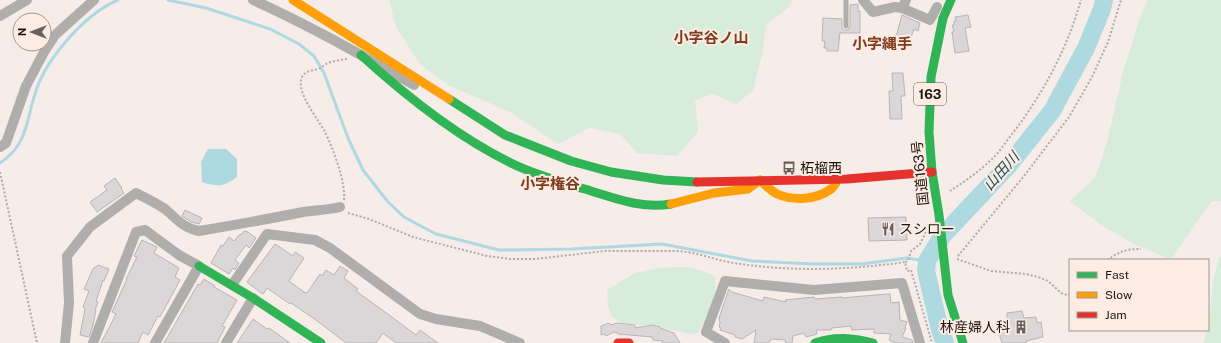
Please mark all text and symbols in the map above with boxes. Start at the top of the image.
north arrow [12,12,52,52]
text: N [16,28,28,36]
district label: 小字谷ノ山 [673,29,749,46]
district label: 小字縄手 [852,35,912,52]
road number: 163 [914,83,946,105]
street label: 国道163号 [909,140,931,206]
water label: 山田川 [980,147,1024,193]
bus stop icon: 柘榴西 [781,160,797,176]
place label: 柘榴西 [800,160,842,176]
district label: 小字権谷 [520,175,580,192]
restaurant icon: スシロー [880,221,896,237]
place label: スシロー [899,221,955,237]
legend [1069,259,1209,331]
text: Fast [1105,268,1130,282]
text: Slow [1105,288,1133,302]
text: Jam [1105,308,1127,322]
place label: 林産婦人科 [940,319,1010,335]
building icon: 林産婦人科 [1013,319,1029,335]

